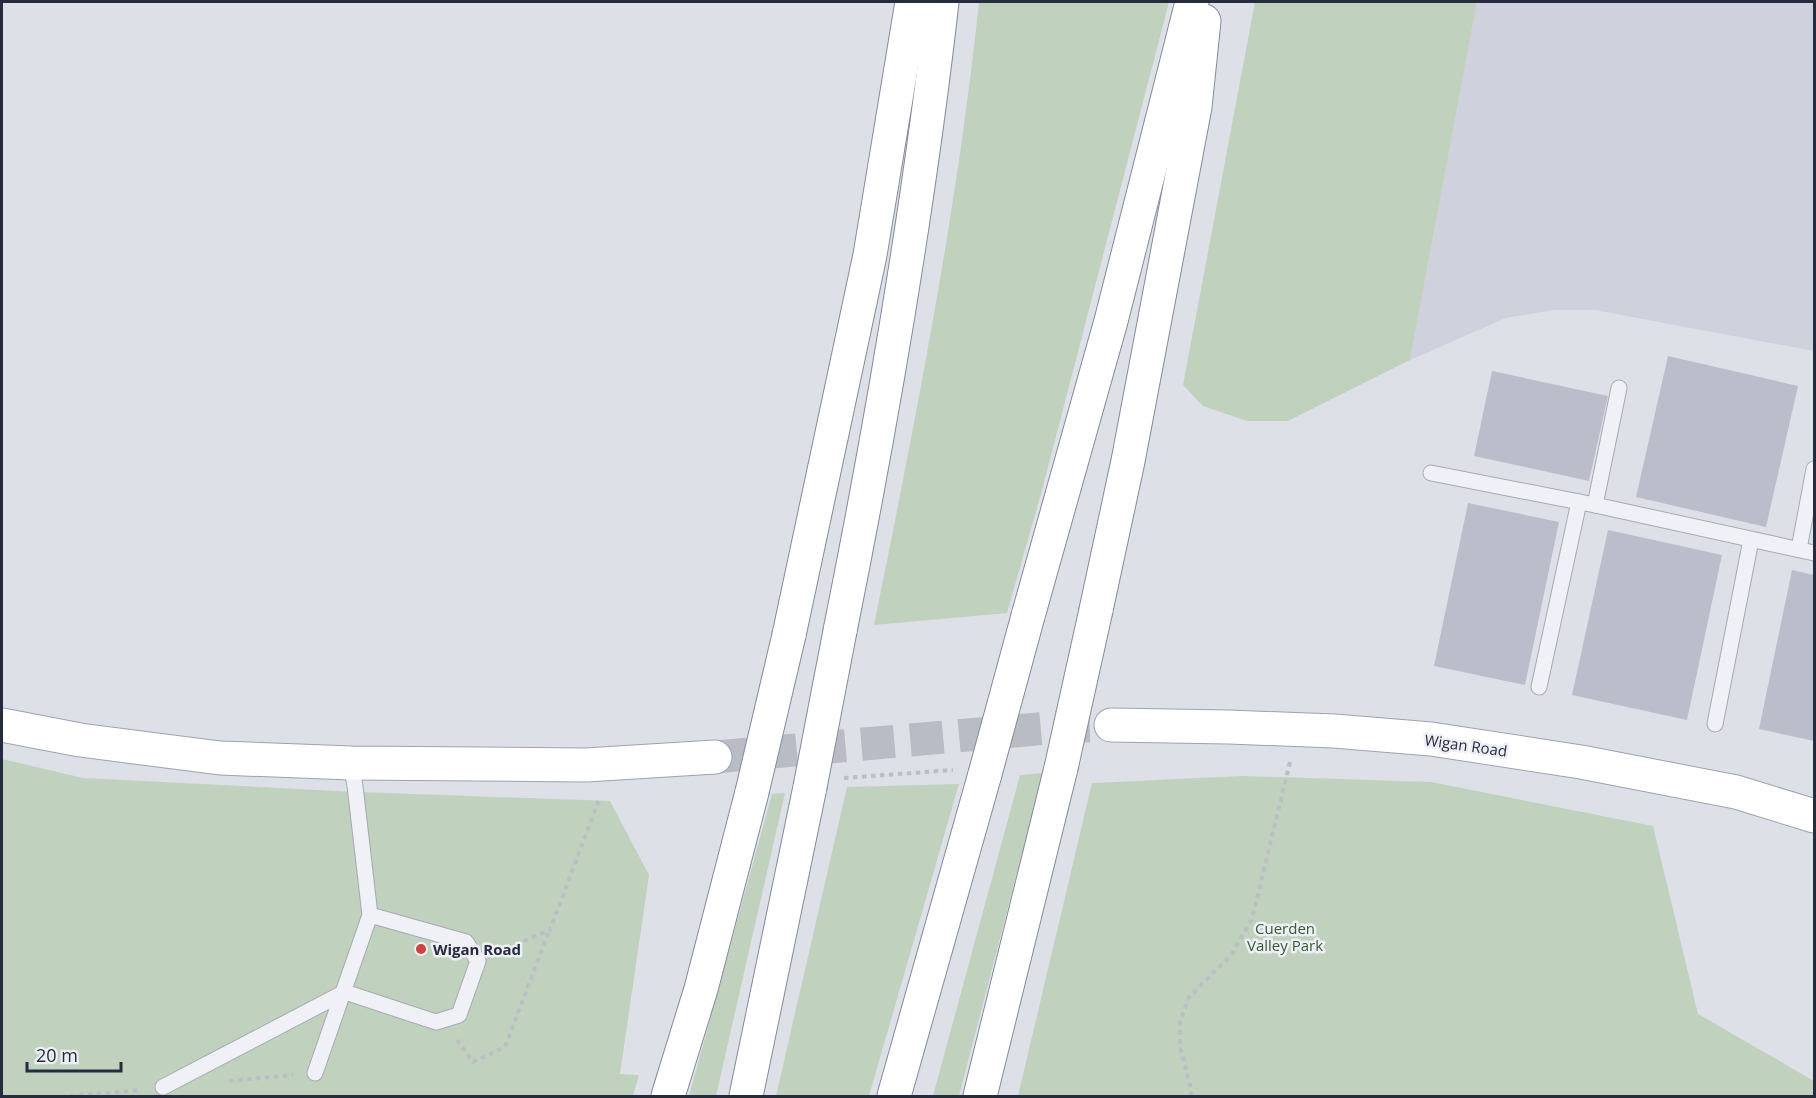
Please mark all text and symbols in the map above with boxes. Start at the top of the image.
street label: Wigan Road [1424,729,1508,761]
park label: Cuerden Valley Park [1247,918,1323,955]
place label: Wigan Road [433,939,521,959]
marker: Wigan Road [414,942,428,956]
scale bar [27,1035,122,1073]
text: 20 m [36,1043,78,1067]

